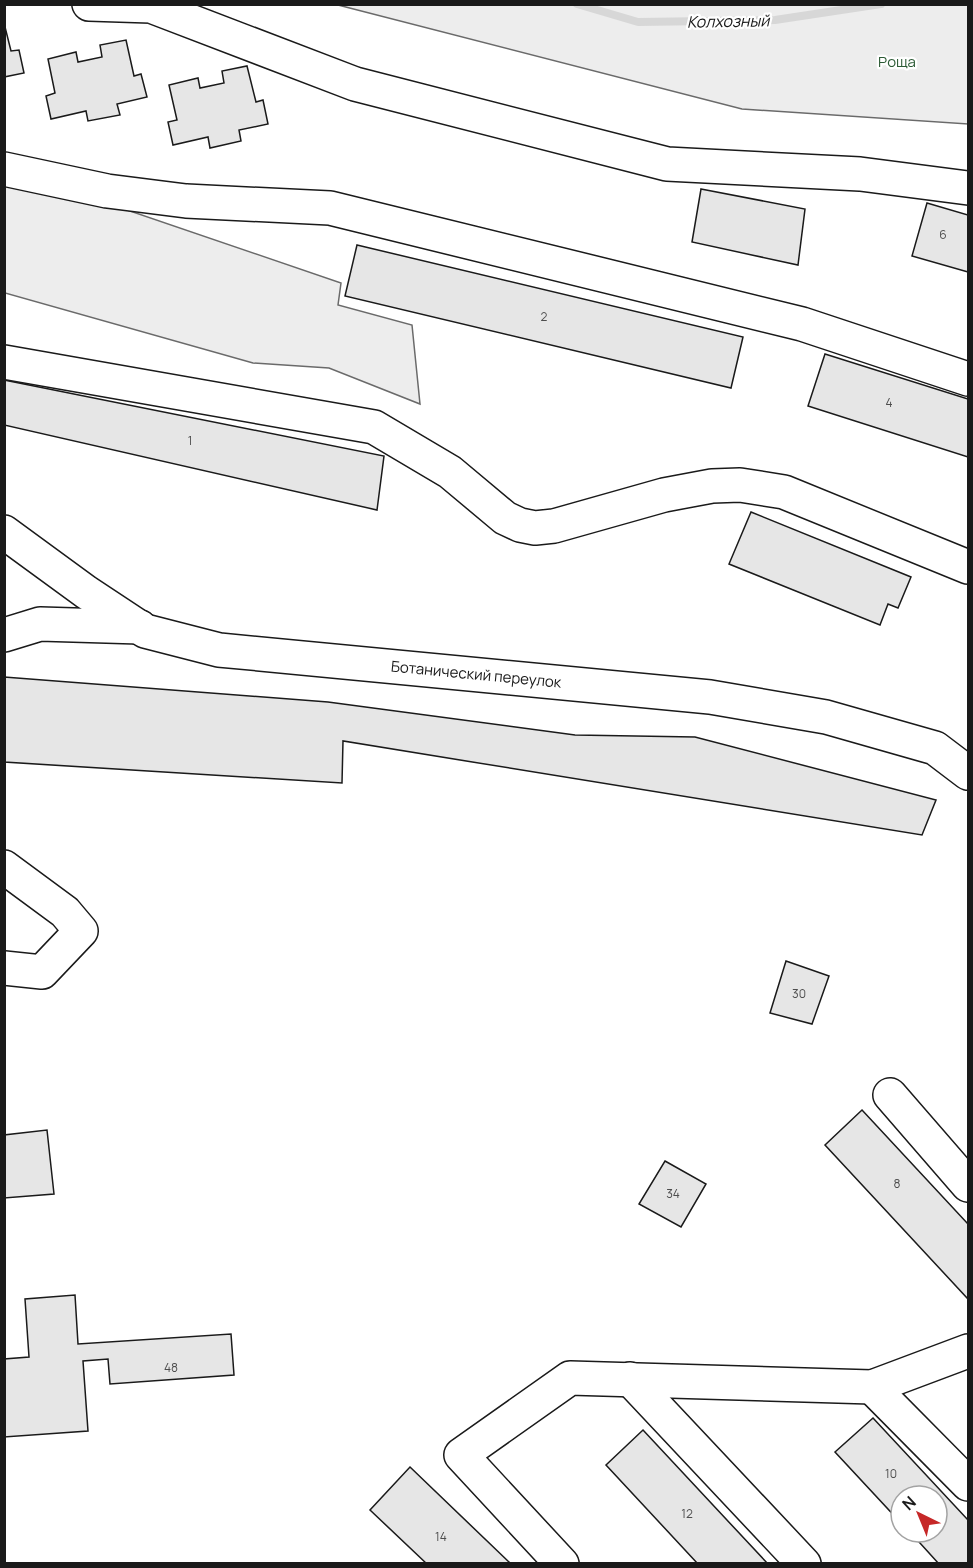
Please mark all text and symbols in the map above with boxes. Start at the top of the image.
water label: Колхозный [687,9,771,33]
park label: Роща [878,51,916,72]
house number: 6 [939,226,947,243]
house number: 2 [541,308,548,325]
house number: 4 [885,394,893,411]
house number: 1 [188,432,192,449]
street label: Ботанический переулок [390,656,563,693]
house number: 30 [792,985,806,1002]
house number: 8 [894,1175,901,1192]
house number: 34 [666,1185,680,1202]
house number: 48 [164,1359,178,1376]
house number: 10 [885,1465,897,1482]
north arrow [889,1484,949,1544]
text: N [897,1491,920,1515]
house number: 12 [681,1505,693,1522]
house number: 14 [435,1528,447,1545]

